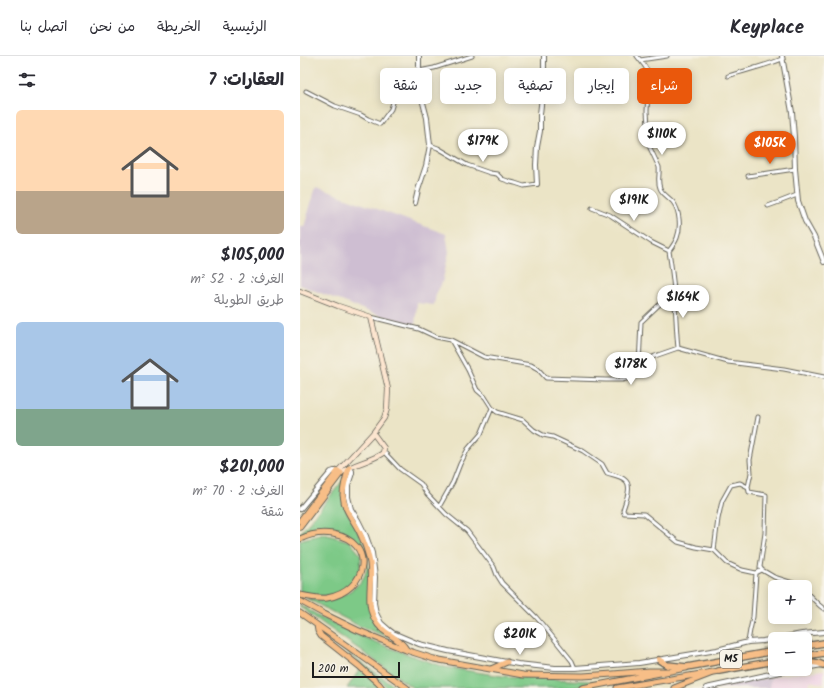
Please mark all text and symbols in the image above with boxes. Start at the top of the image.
text: Keyplace [730,13,804,43]
text: اتصل بنا [20,16,68,38]
text: من نحن [90,16,135,38]
text: الخريطة [157,16,201,38]
text: الرئيسية [223,16,267,38]
text: العقارات: 7 [208,67,284,94]
chip: شقة [380,68,432,104]
chip: جديد [440,68,496,104]
chip: تصفية [504,68,566,104]
chip: إيجار [574,68,629,104]
chip: شراء [637,68,692,104]
icon: filters [16,69,38,91]
pin: $110K [634,122,690,156]
text: $110K [647,124,677,145]
pin: $179K [455,129,511,163]
text: $179K [467,131,499,152]
pin: $105K [742,131,798,165]
text: $105K [754,133,786,154]
icon: home [114,136,186,208]
pin: $191K [606,188,662,222]
text: $191K [619,190,649,211]
text: $105,000 [221,242,284,269]
text: الغرف: 2 · 52 m² [190,269,284,290]
pin: $164K [655,285,711,319]
text: $164K [666,287,700,308]
text: طريق الطويلة [214,290,284,311]
icon: home [114,348,186,420]
pin: $178K [603,352,659,386]
text: $178K [614,354,648,375]
text: $201,000 [220,454,284,481]
text: الغرف: 2 · 70 m² [192,481,284,502]
text: شقة [261,502,284,523]
map controls [768,580,812,676]
button: + [768,580,812,624]
pin: $201K [492,622,548,656]
text: $201K [503,624,537,645]
button: − [768,632,812,676]
road number: M5 [720,650,742,668]
scale bar [312,660,400,679]
text: 200 m [318,660,349,678]

